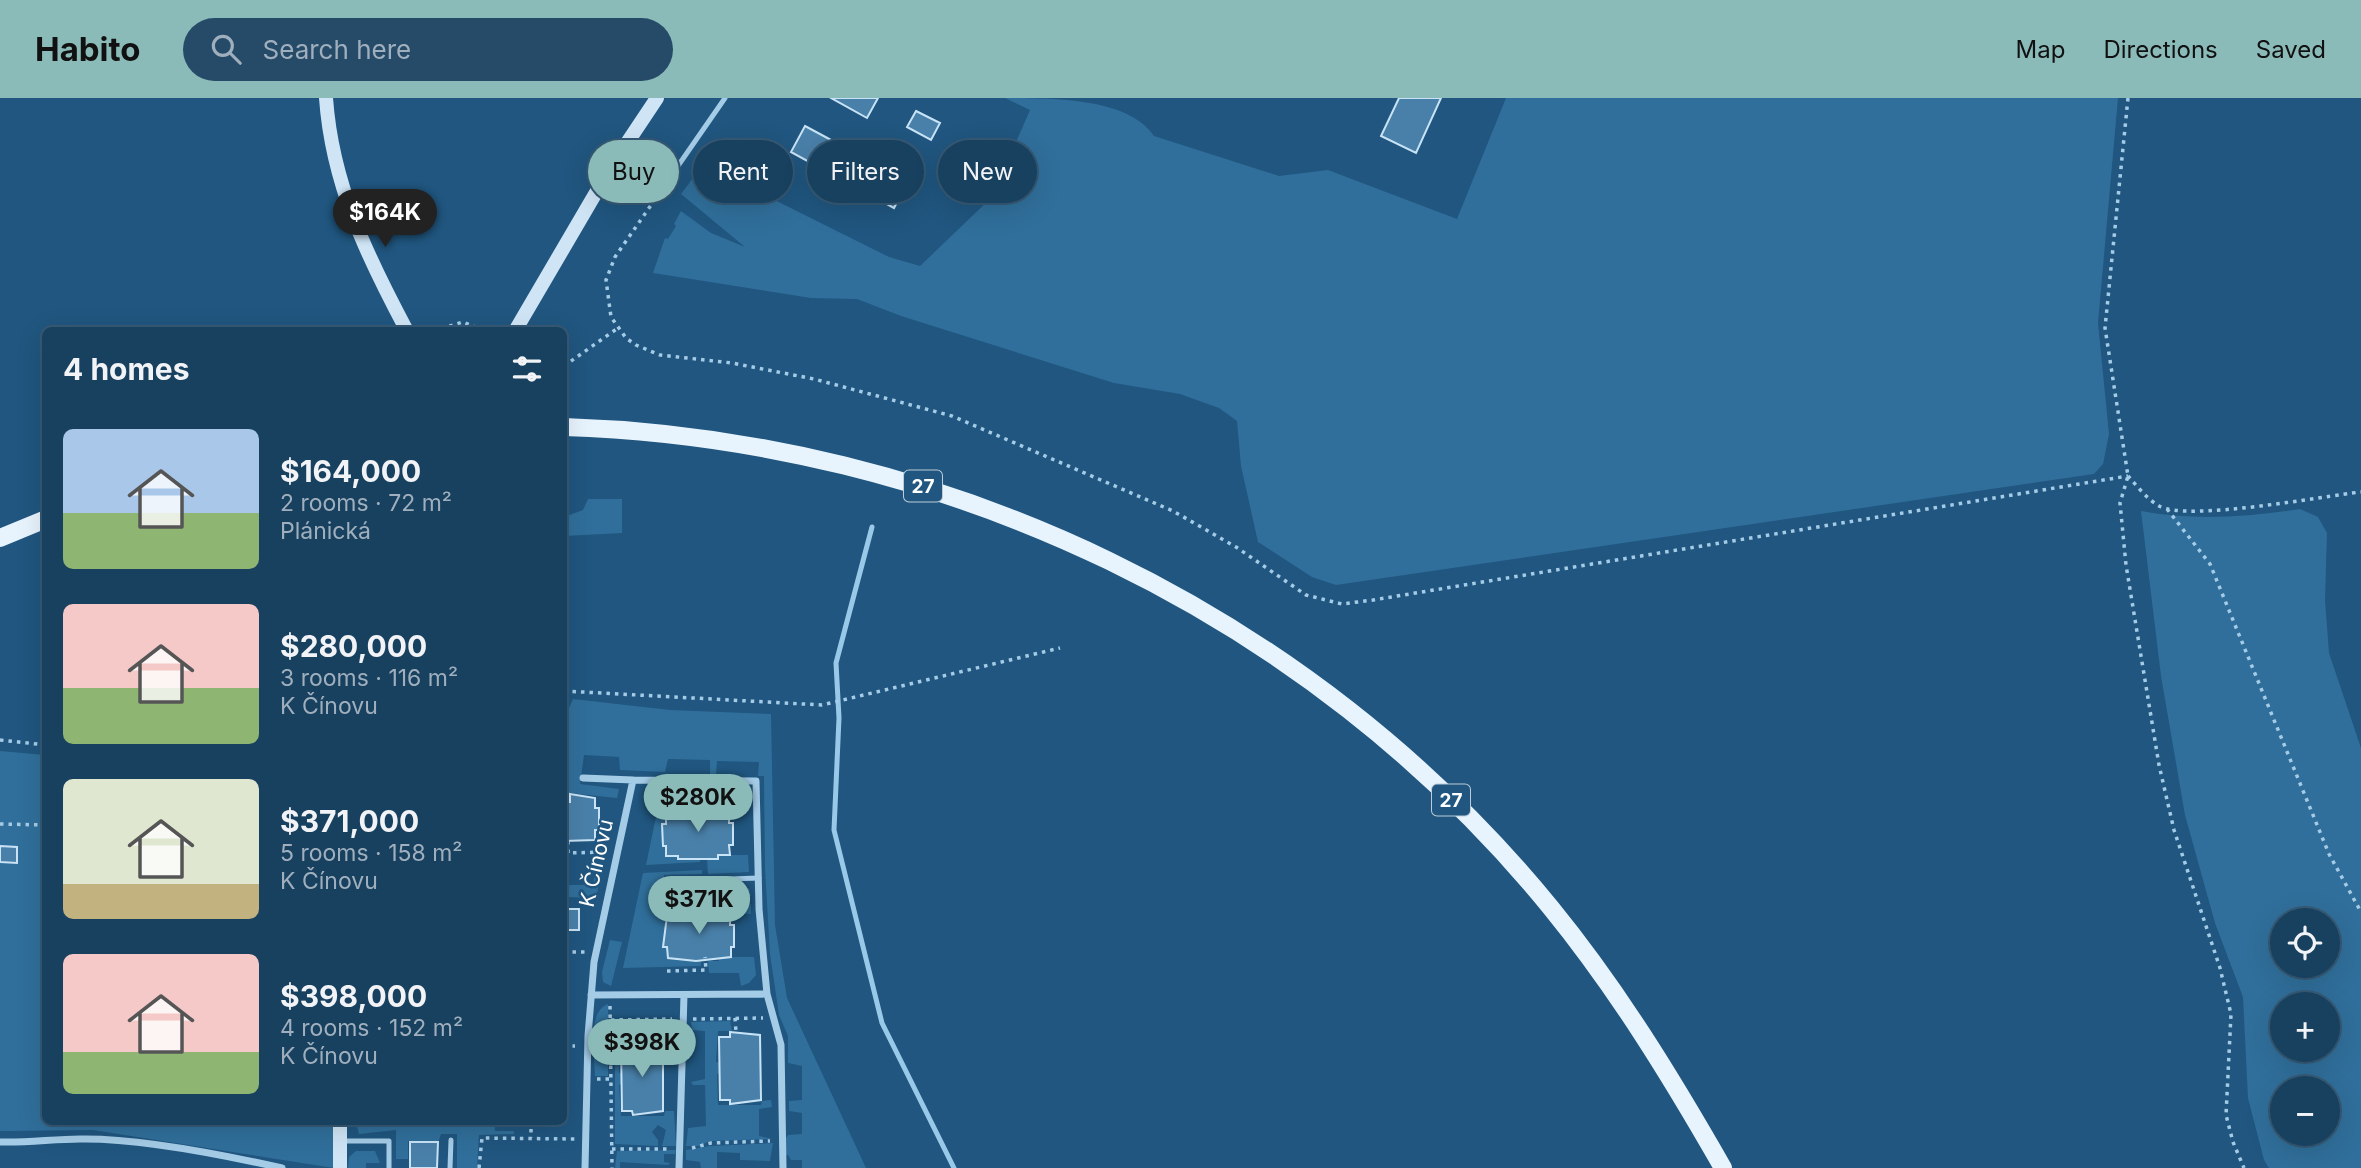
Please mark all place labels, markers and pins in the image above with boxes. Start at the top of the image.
pin: $164K [336,190,434,249]
pin: $280K [649,774,747,834]
pin: $371K [650,876,748,936]
pin: $398K [593,1020,691,1079]

